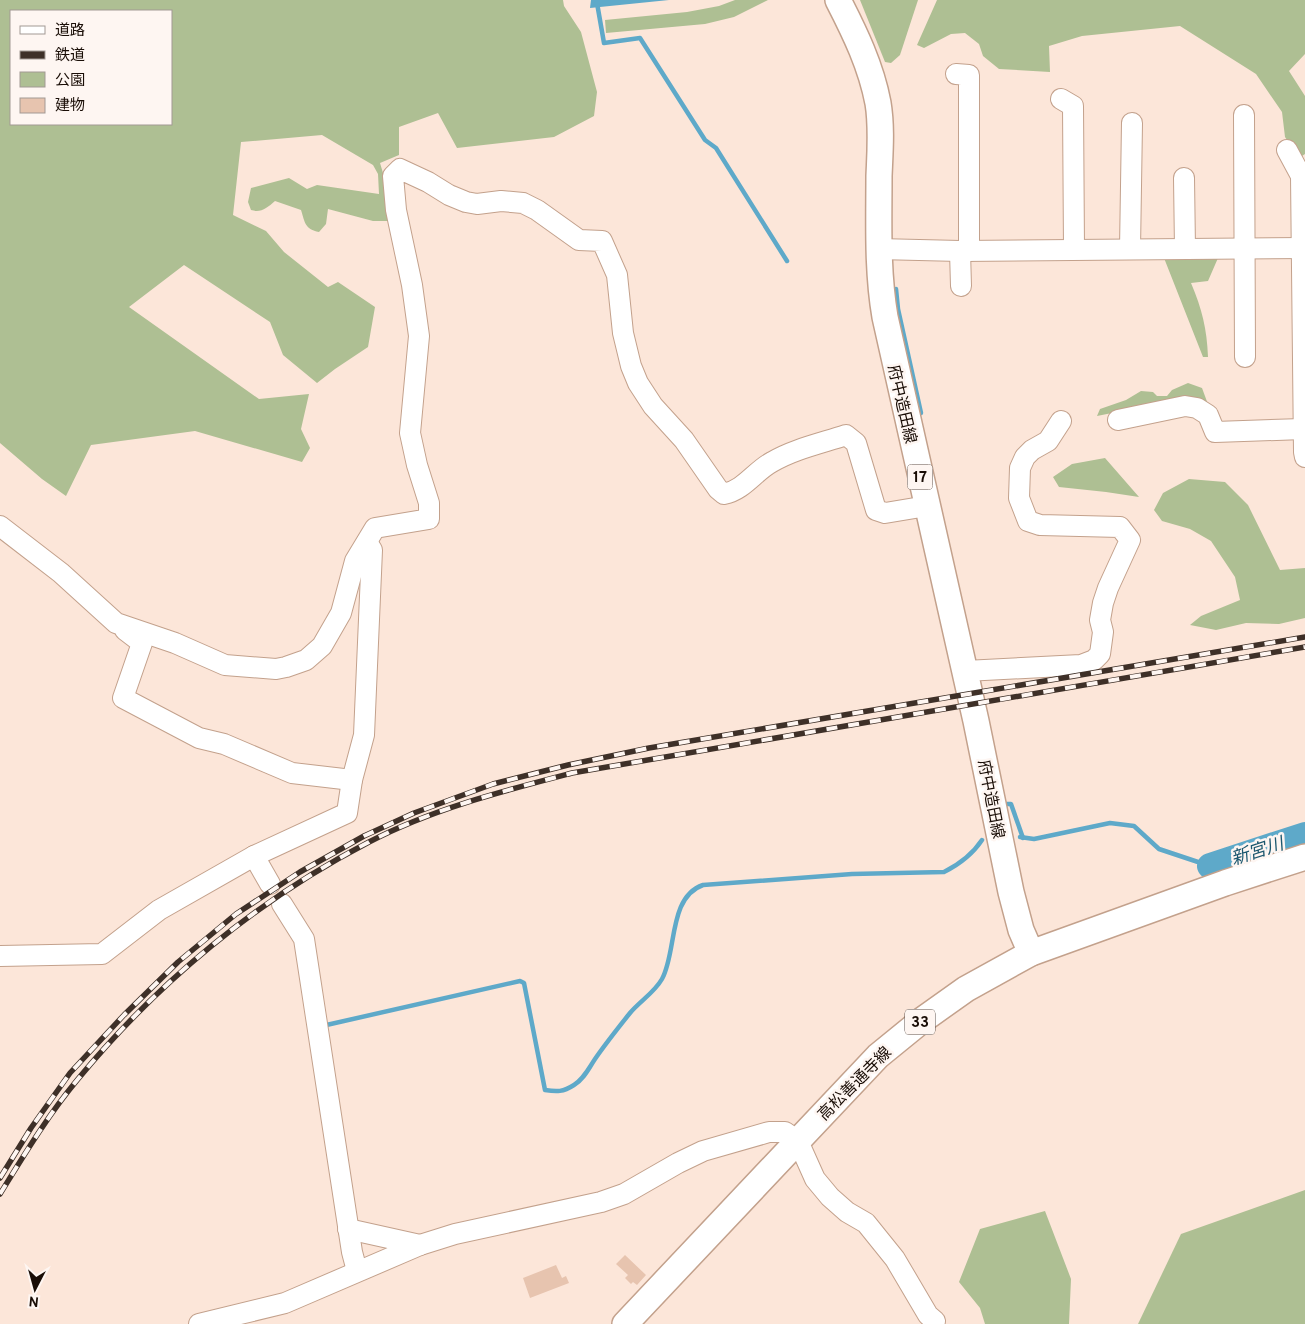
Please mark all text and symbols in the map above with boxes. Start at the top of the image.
legend [10,10,172,125]
text: 道路 [55,22,85,41]
text: 鉄道 [55,47,85,66]
text: 公園 [55,72,85,91]
text: 建物 [55,97,85,116]
street label: 府中造田線 [882,363,920,446]
road number: 17 [908,464,932,490]
street label: 府中造田線 [973,758,1007,841]
water label: 新宮川 [1228,833,1289,872]
road number: 33 [905,1010,935,1034]
street label: 高松善通寺線 [814,1043,896,1125]
north arrow [10,1264,60,1314]
text: N [28,1291,40,1309]

